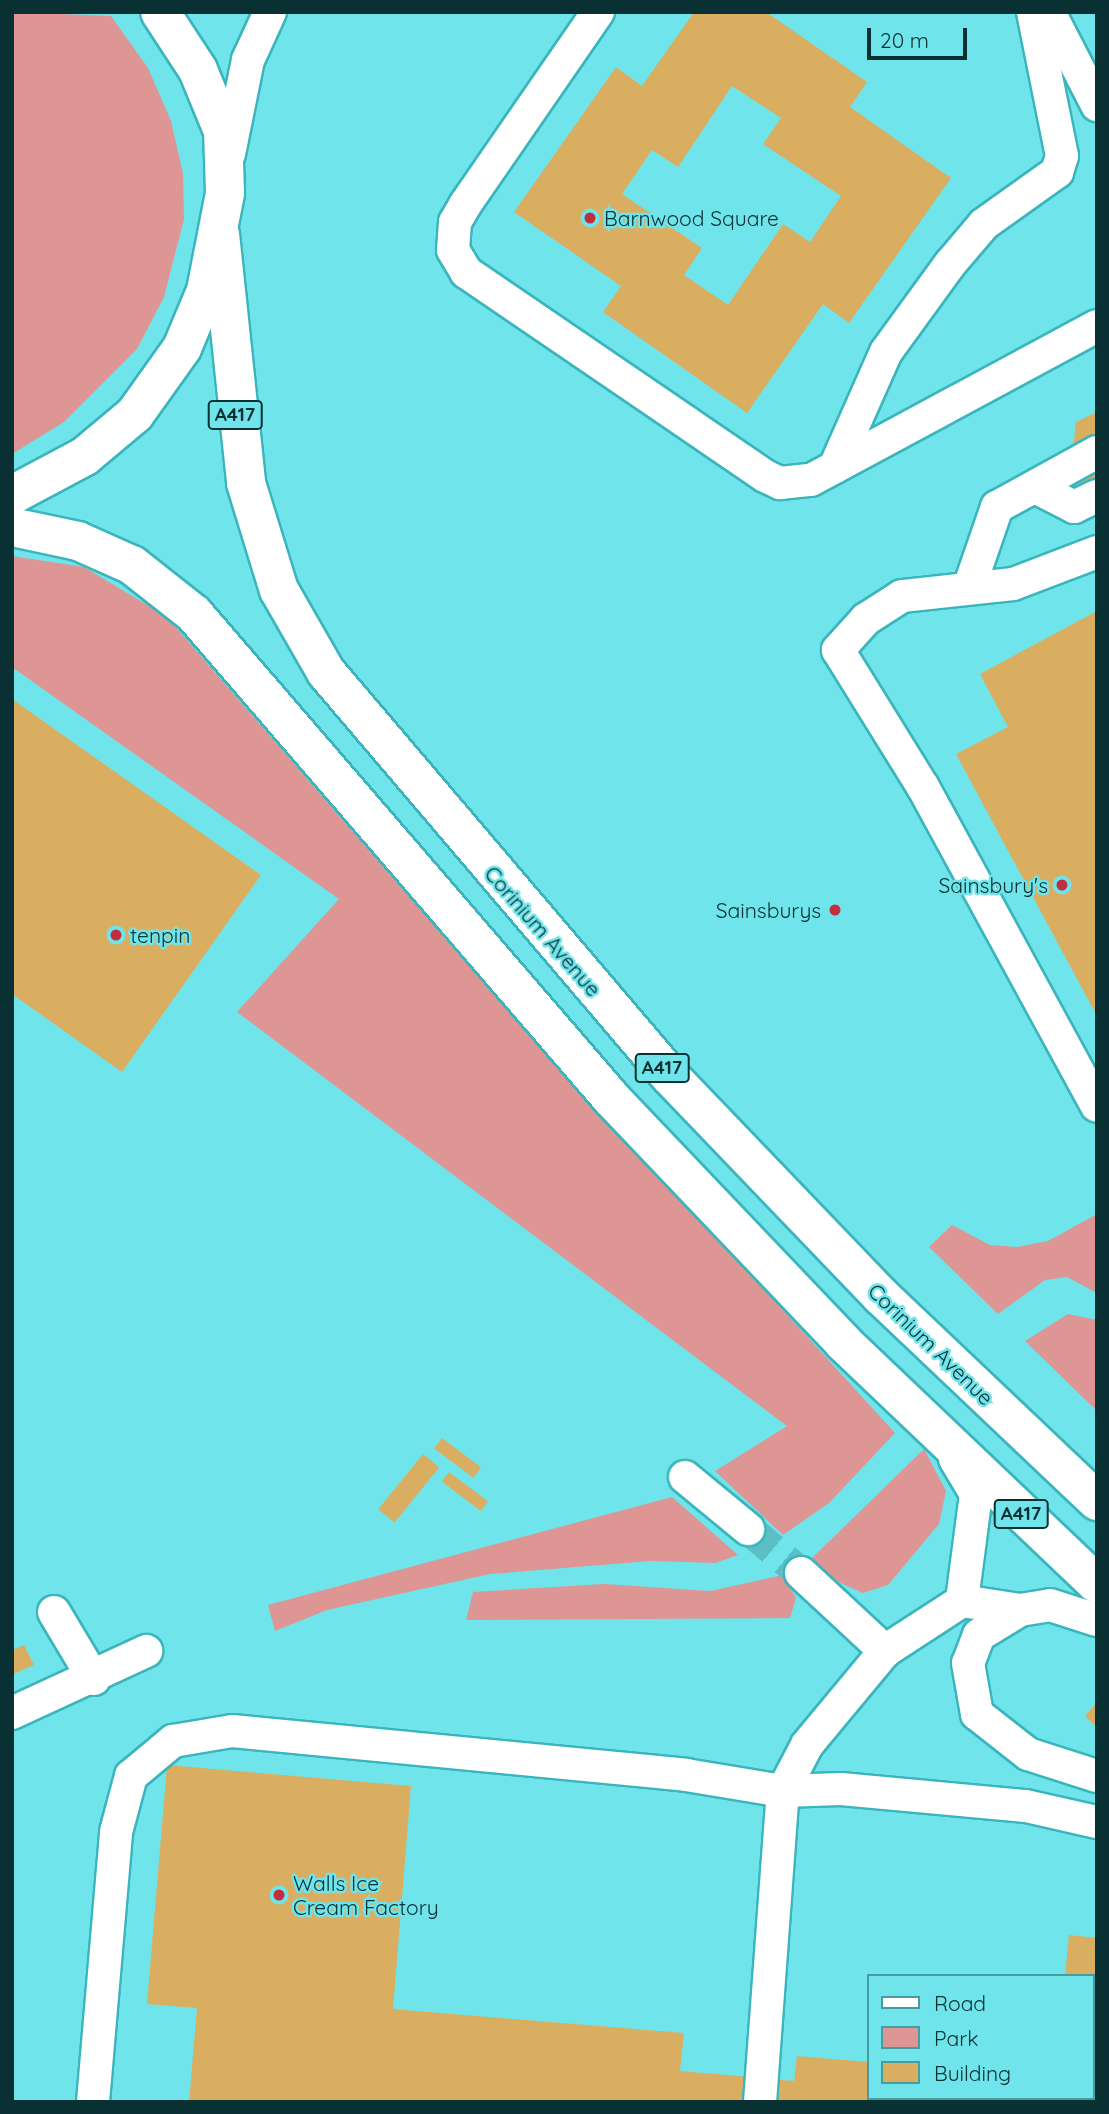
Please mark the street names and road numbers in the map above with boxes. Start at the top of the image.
road number: A417 [207,400,263,430]
street label: Corinium Avenue [480,861,606,1001]
road number: A417 [634,1052,690,1084]
street label: Corinium Avenue [863,1278,999,1410]
road number: A417 [993,1498,1049,1530]

